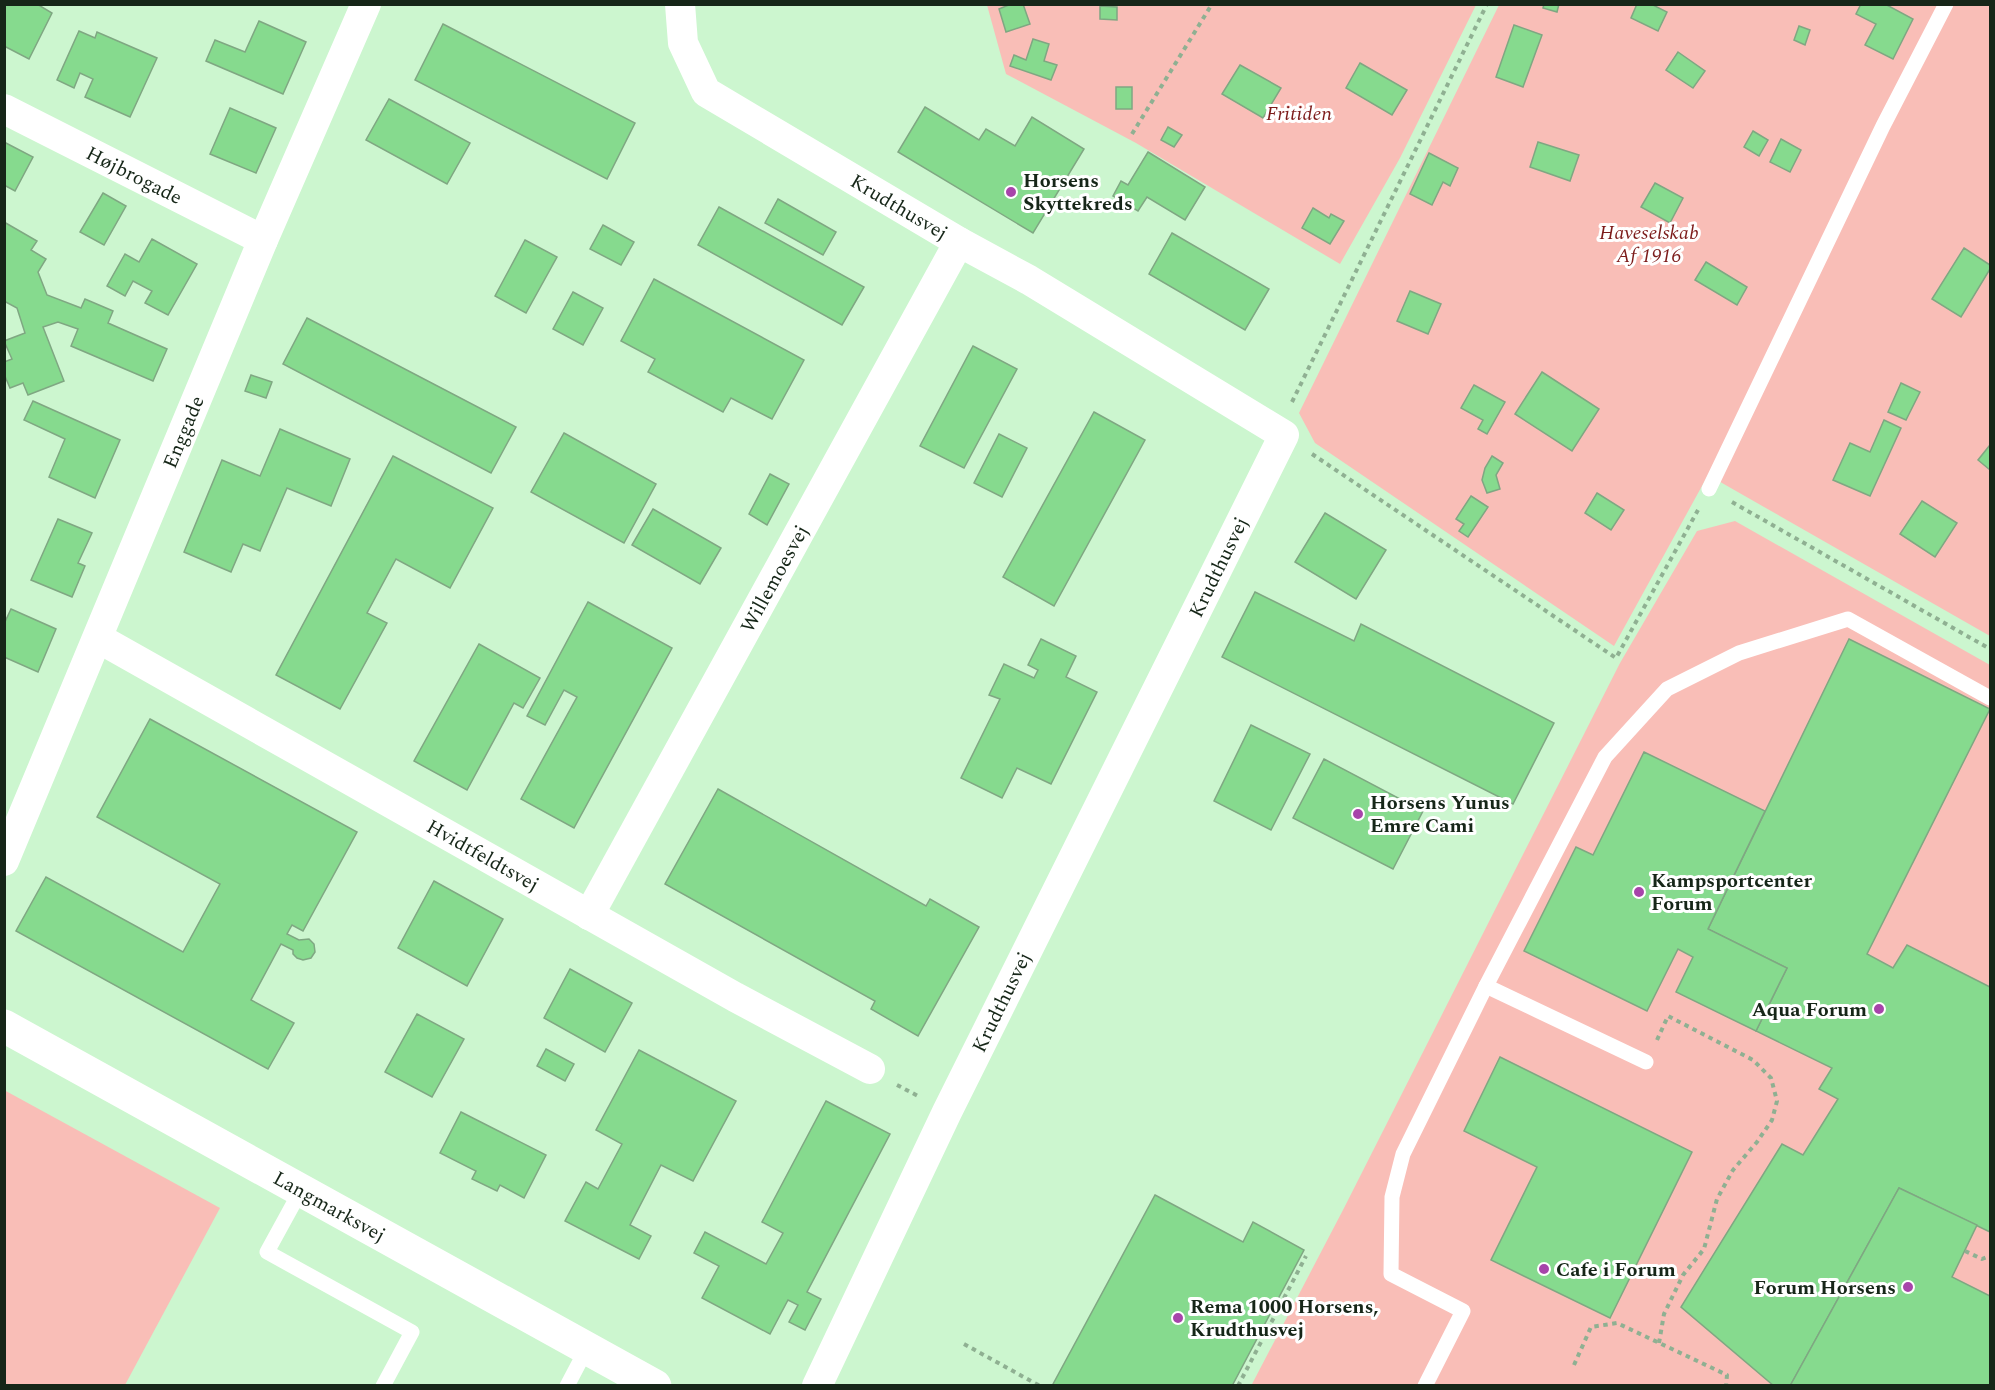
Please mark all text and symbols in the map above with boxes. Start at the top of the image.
park label: Fritiden [1266,99,1332,129]
street label: Højbrogade [80,139,187,213]
place label: Horsens Skyttekreds [1023,166,1133,219]
street label: Krudthusvej [844,167,953,248]
marker: Horsens Skyttekreds [1004,185,1018,199]
park label: Haveselskab Af 1916 [1599,218,1699,271]
street label: Enggade [155,391,212,473]
street label: Krudthusvej [1182,512,1256,623]
street label: Willemoesvej [733,520,817,638]
place label: Horsens Yunus Emre Cami [1370,788,1510,841]
marker: Horsens Yunus Emre Cami [1351,807,1365,821]
street label: Hvidtfeldtsvej [421,812,545,900]
place label: Kampsportcenter Forum [1651,866,1812,919]
marker: Kampsportcenter Forum [1632,885,1646,899]
street label: Krudthusvej [965,947,1039,1058]
place label: Aqua Forum [1752,995,1867,1025]
marker: Aqua Forum [1872,1002,1886,1016]
street label: Langmarksvej [267,1164,391,1250]
place label: Cafe i Forum [1556,1255,1676,1285]
marker: Cafe i Forum [1537,1262,1551,1276]
place label: Forum Horsens [1754,1273,1896,1303]
marker: Forum Horsens [1901,1280,1915,1294]
place label: Rema 1000 Horsens, Krudthusvej [1190,1292,1379,1345]
marker: Rema 1000 Horsens, Krudthusvej [1171,1311,1185,1325]

